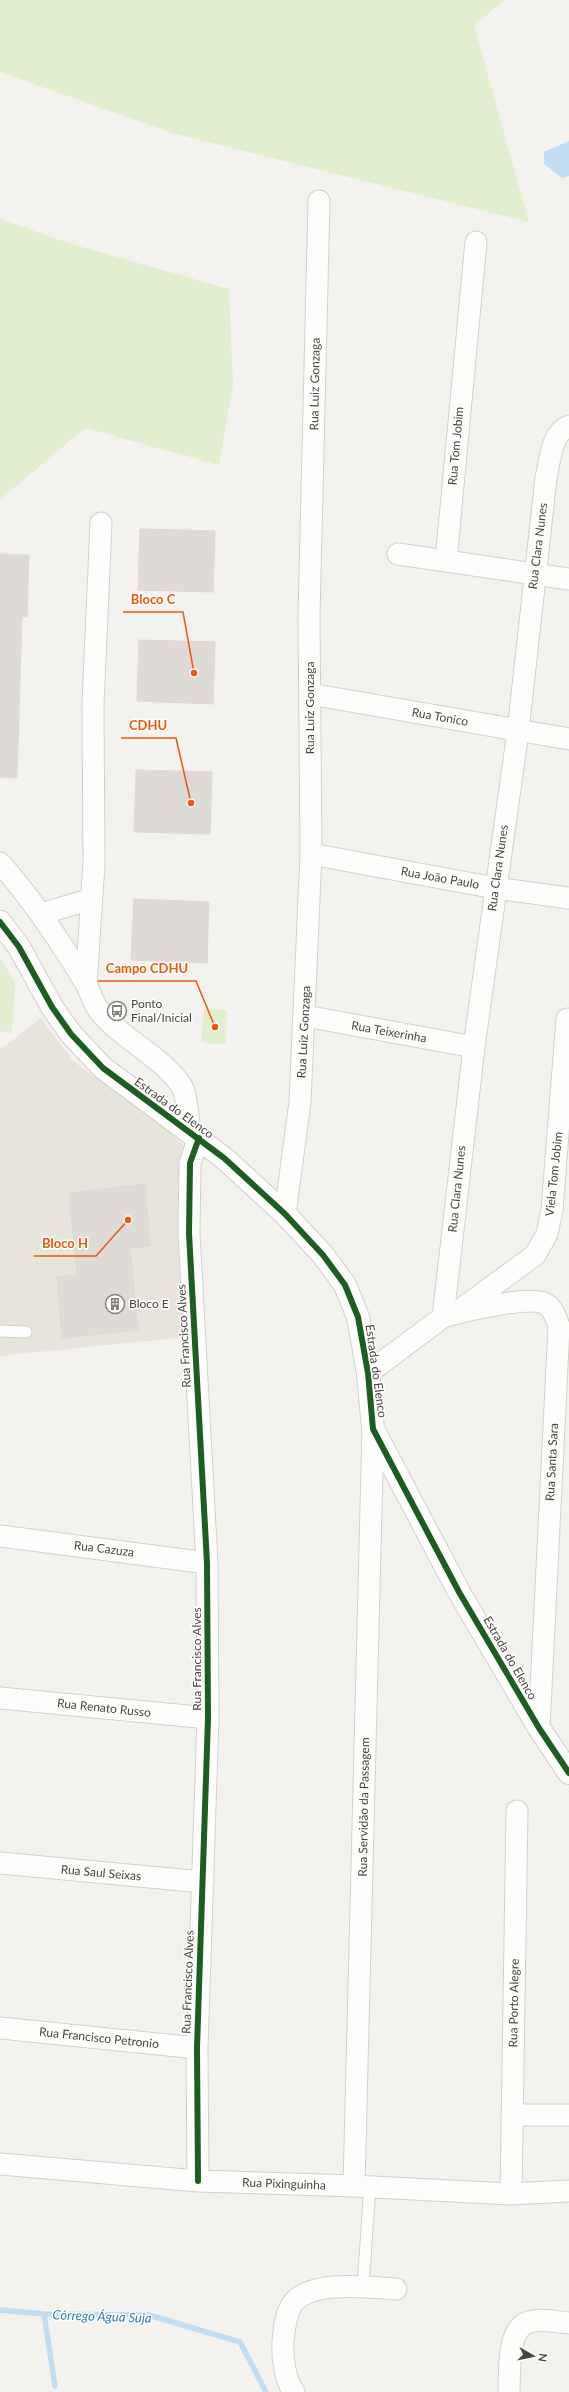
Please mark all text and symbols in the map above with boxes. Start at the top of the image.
street label: Rua Luiz Gonzaga [306,337,323,430]
street label: Rua Tom Jobim [445,406,466,486]
street label: Rua Clara Nunes [525,502,550,590]
callout: Bloco C [123,587,183,612]
text: Bloco C [131,591,176,607]
street label: Rua Luiz Gonzaga [302,662,317,754]
street label: Rua Tonico [411,704,470,729]
callout: CDHU [121,713,176,738]
text: CDHU [129,717,167,733]
street label: Rua Clara Nunes [484,824,511,912]
street label: Rua João Paulo [400,863,481,892]
callout: Campo CDHU [98,956,196,981]
text: Campo CDHU [106,960,188,976]
street label: Rua Luiz Gonzaga [294,985,313,1079]
place label: Ponto Final/Inicial [131,996,192,1025]
bus stop icon: Ponto Final/Inicial [106,1000,128,1022]
street label: Rua Teixerinha [350,1018,428,1046]
street label: Estrada do Elenco [132,1074,217,1141]
street label: Viela Tom Jobim [542,1131,565,1217]
street label: Rua Clara Nunes [444,1145,469,1233]
callout: Bloco H [34,1231,96,1256]
text: Bloco H [42,1235,88,1251]
street label: Rua Francisco Alves [173,1284,194,1388]
building icon: Bloco E [104,1293,126,1315]
place label: Bloco E [129,1296,169,1311]
street label: Estrada do Elenco [363,1323,390,1419]
street label: Rua Santa Sara [542,1423,561,1501]
street label: Rua Cazuza [73,1537,135,1560]
street label: Rua Francisco Alves [189,1607,204,1711]
street label: Estrada do Elenco [480,1613,541,1702]
street label: Rua Renato Russo [56,1695,152,1720]
street label: Rua Servidão da Passagem [355,1737,372,1877]
street label: Rua Saul Seixas [60,1862,142,1883]
street label: Rua Francisco Alves [178,1930,197,2034]
street label: Rua Porto Alegre [505,1958,522,2048]
street label: Rua Francisco Petronio [38,2024,160,2051]
street label: Rua Pixinguinha [242,2175,326,2192]
water label: Córrego Água Suja [52,2306,152,2326]
north arrow [513,2336,553,2376]
text: N [536,2352,550,2363]

